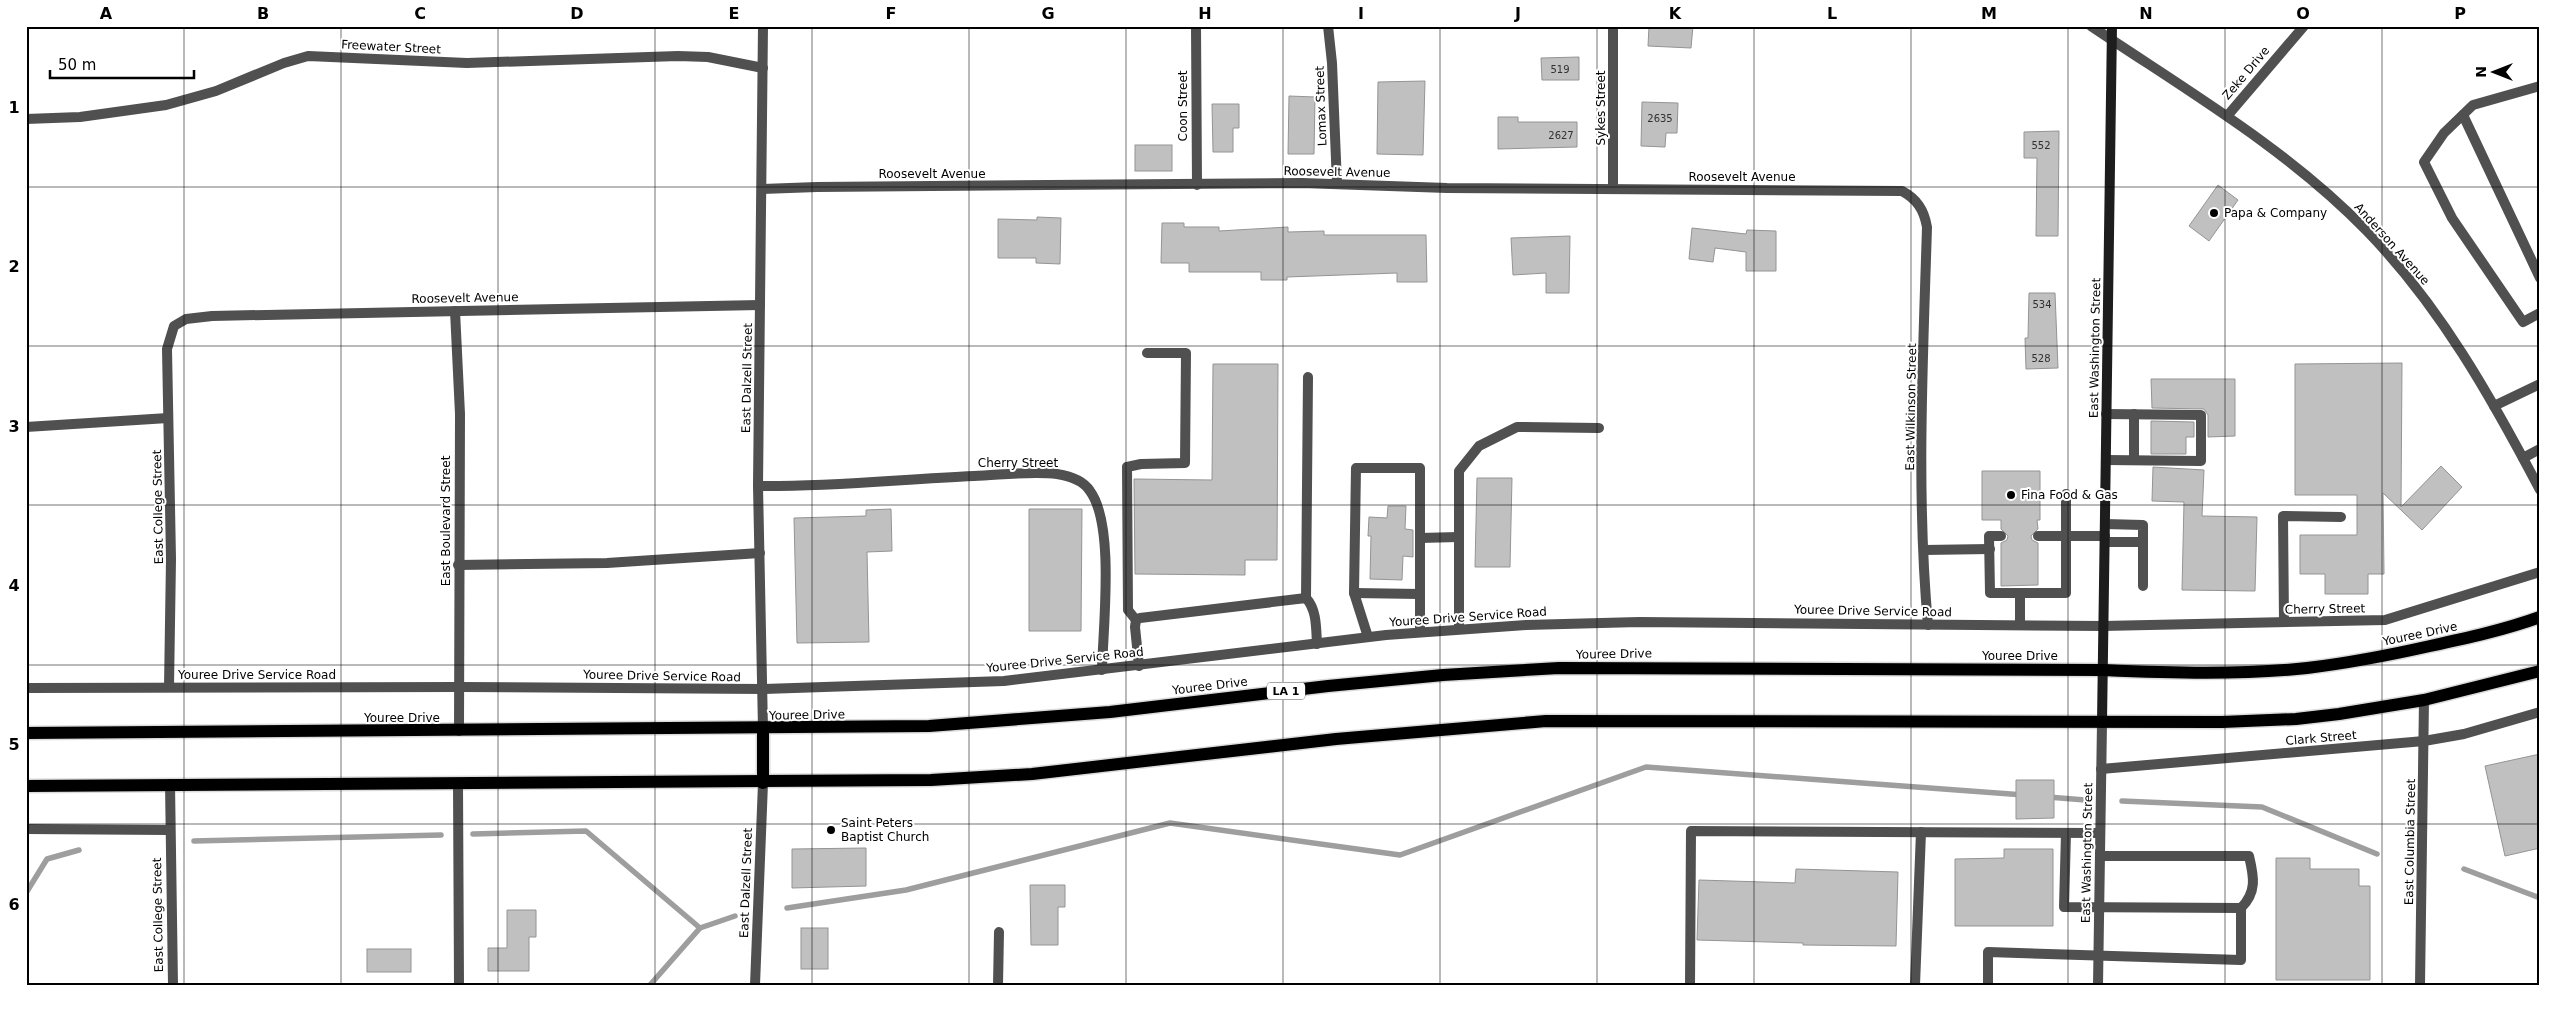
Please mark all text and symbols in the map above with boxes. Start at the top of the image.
text: A [100,4,113,23]
text: B [257,4,269,23]
text: C [414,4,426,23]
text: D [570,4,584,23]
text: E [729,4,739,23]
text: F [886,4,896,23]
text: G [1041,4,1055,23]
text: H [1198,4,1212,23]
text: I [1358,4,1364,23]
text: J [1514,4,1521,23]
text: K [1669,4,1682,23]
text: L [1827,4,1837,23]
text: M [1981,4,1997,23]
text: N [2139,4,2153,23]
text: O [2296,4,2310,23]
text: P [2454,4,2466,23]
street label: Freewater Street [341,37,442,57]
street label: Zeke Drive [2220,43,2272,103]
scale bar [50,48,194,80]
north arrow [2468,48,2518,98]
text: 50 m [58,56,96,74]
house number: 519 [1550,64,1570,75]
street label: Lomax Street [1313,65,1329,146]
text: N [2473,66,2489,78]
street label: Coon Street [1176,70,1190,141]
street label: Sykes Street [1594,70,1608,146]
text: 1 [8,98,20,117]
house number: 2635 [1647,113,1673,124]
house number: 2627 [1548,130,1574,141]
house number: 552 [2031,140,2051,151]
street label: Roosevelt Avenue [1283,164,1391,180]
street label: Roosevelt Avenue [878,167,986,181]
street label: Roosevelt Avenue [1688,170,1796,184]
street label: Anderson Avenue [2352,200,2432,288]
place label: Papa & Company [2224,206,2327,220]
marker: Papa & Company [2208,207,2220,219]
text: 2 [8,257,20,276]
street label: East Washington Street [2087,277,2103,418]
street label: Roosevelt Avenue [411,290,519,306]
house number: 534 [2032,299,2052,310]
street label: East Dalzell Street [739,322,755,433]
street label: East Wilkinson Street [1903,343,1919,471]
house number: 528 [2031,353,2051,364]
text: 3 [8,417,20,436]
street label: East College Street [150,449,166,564]
street label: East Boulevard Street [439,455,453,586]
street label: Cherry Street [978,456,1058,470]
place label: Fina Food & Gas [2021,488,2118,502]
marker: Fina Food & Gas [2005,489,2017,501]
text: 4 [8,576,20,595]
street label: Cherry Street [2285,601,2366,617]
street label: Youree Drive Service Road [1793,603,1952,619]
street label: Youree Drive Service Road [1388,605,1547,630]
street label: Youree Drive [2380,619,2459,649]
street label: Youree Drive Service Road [985,645,1144,675]
street label: Youree Drive [1575,646,1652,662]
street label: Youree Drive [1981,649,2058,663]
street label: Youree Drive Service Road [177,668,336,682]
street label: Youree Drive Service Road [582,668,741,684]
street label: Youree Drive [1170,674,1249,698]
road number: LA 1 [1267,682,1305,699]
street label: Youree Drive [768,707,845,723]
street label: Youree Drive [363,711,440,725]
street label: Clark Street [2285,728,2357,748]
text: 5 [8,735,20,754]
street label: East Columbia Street [2402,778,2418,905]
street label: East Washington Street [2079,782,2095,923]
place label: Saint Peters Baptist Church [841,816,929,844]
marker: Saint Peters Baptist Church [825,824,837,836]
street label: East Dalzell Street [737,827,755,938]
street label: East College Street [150,857,166,972]
text: 6 [8,895,20,914]

